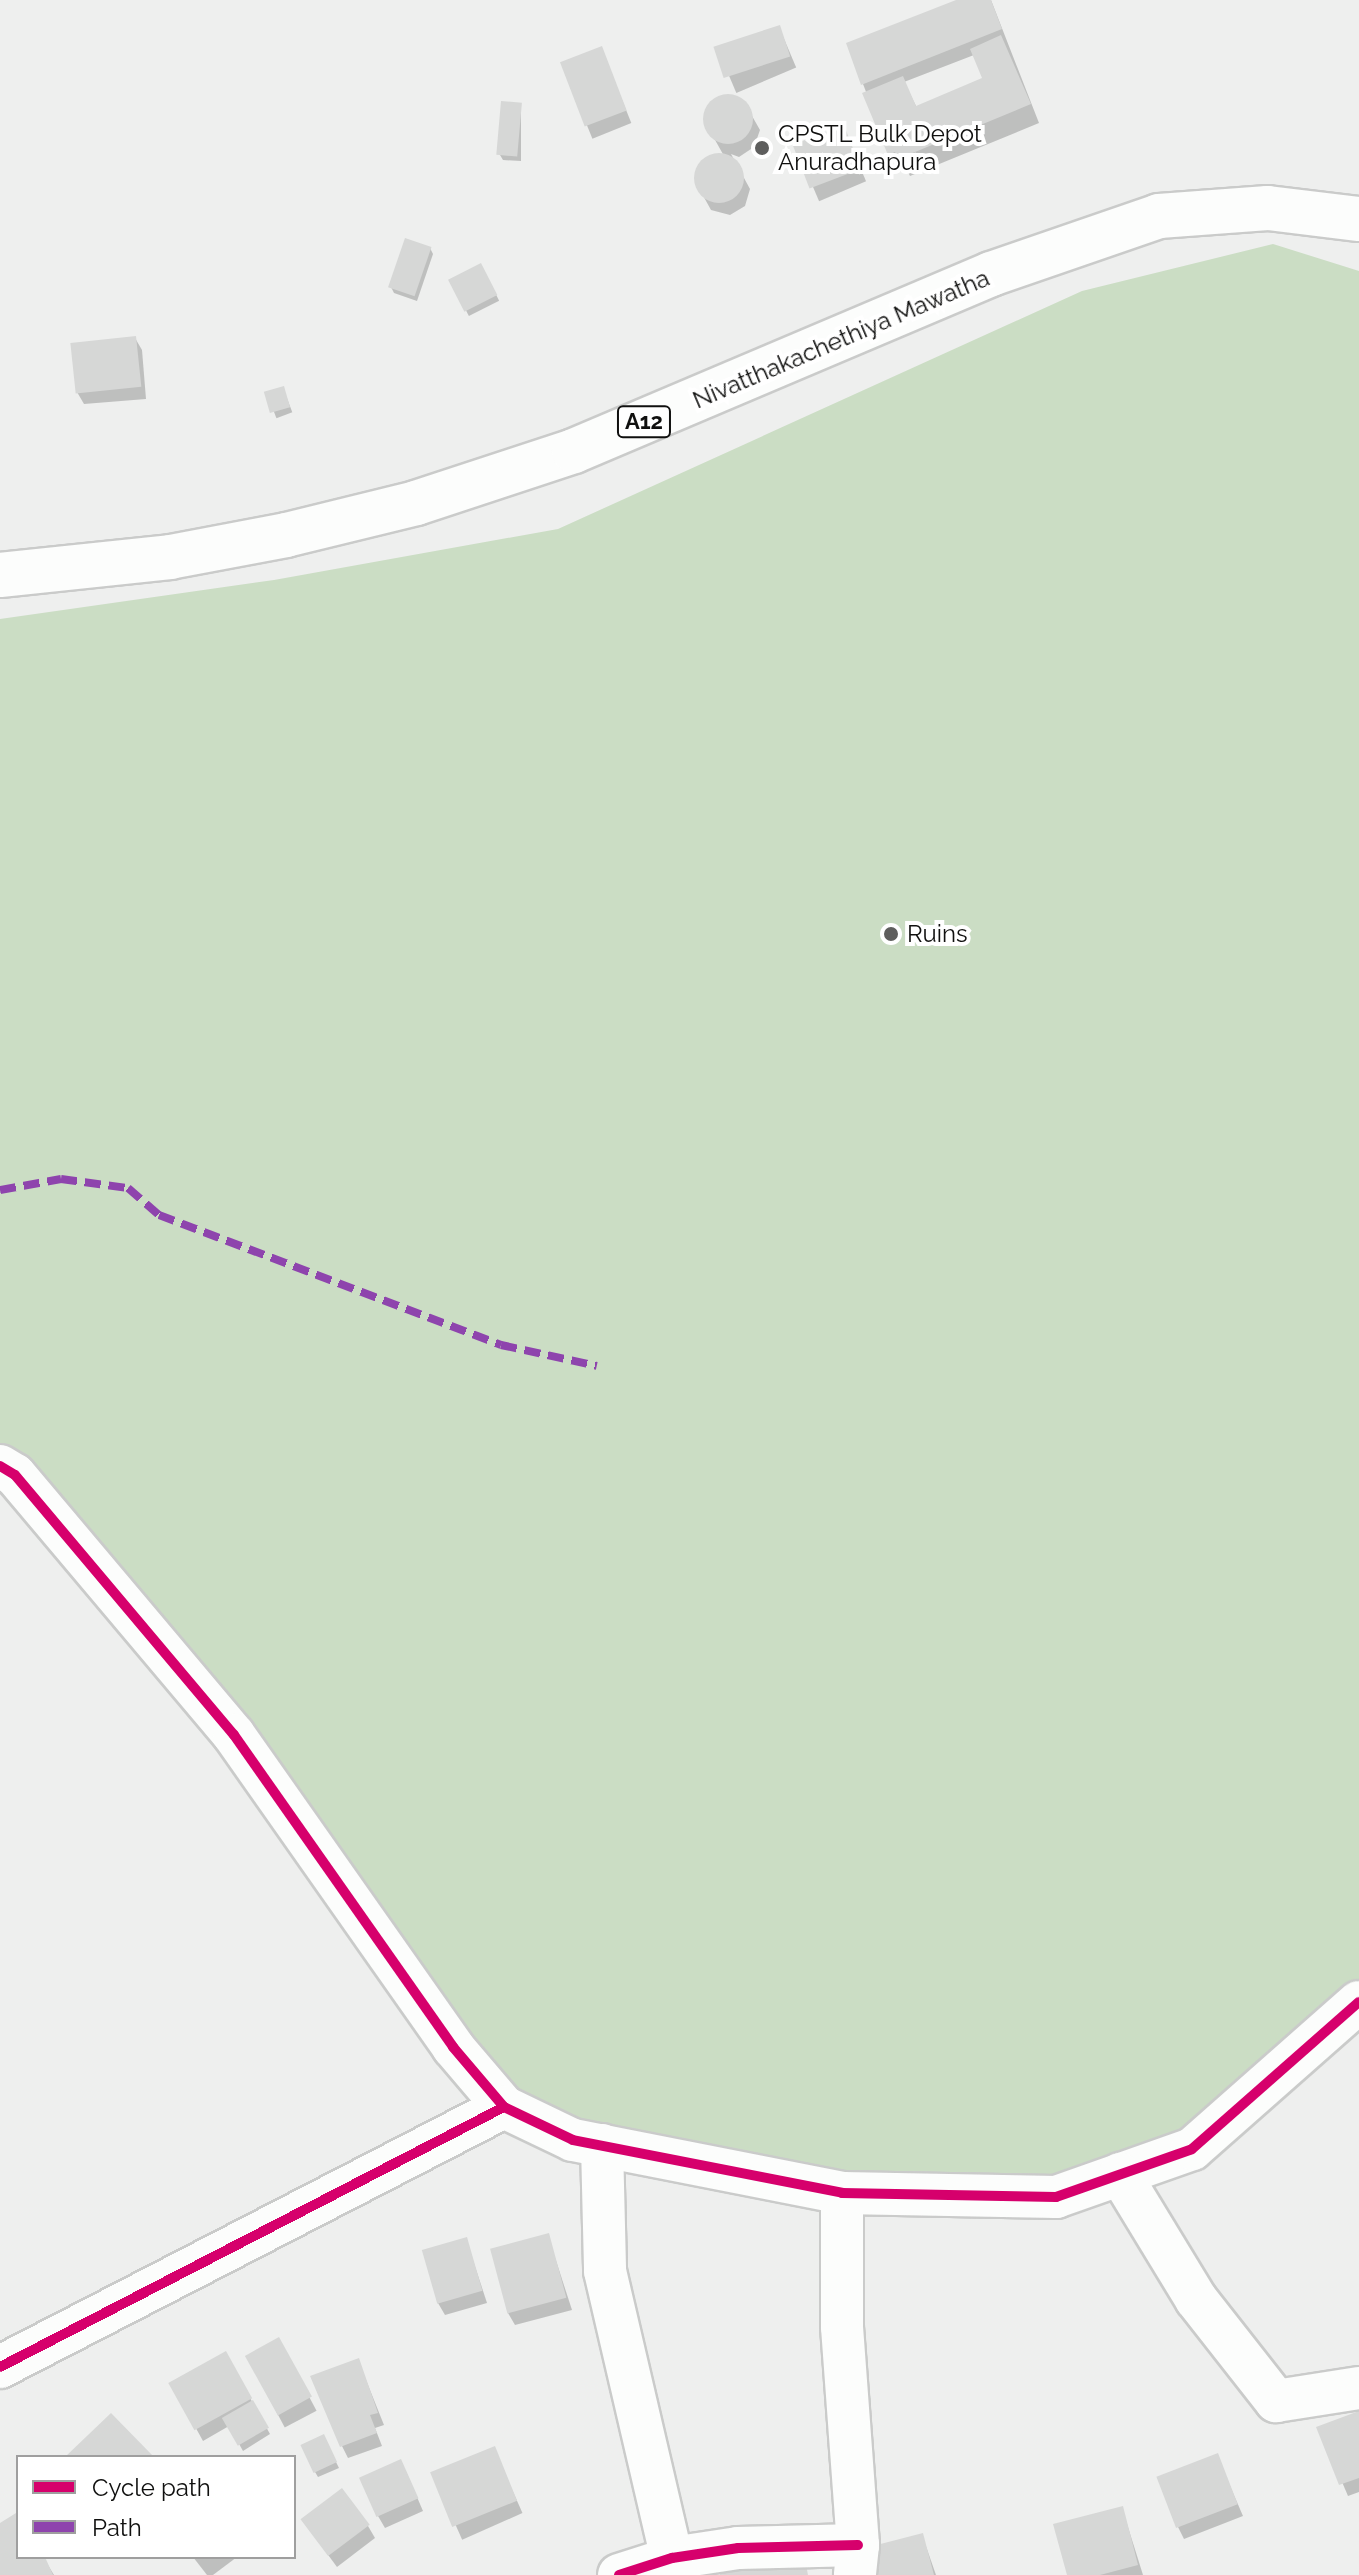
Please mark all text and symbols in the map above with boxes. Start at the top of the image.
place label: CPSTL Bulk Depot Anuradhapura [778,120,982,176]
marker: CPSTL Bulk Depot Anuradhapura [753,139,771,157]
street label: Nivatthakachethiya Mawatha [688,263,994,415]
road number: A12 [616,404,672,440]
place label: Ruins [907,920,968,948]
marker: Ruins [882,925,900,943]
legend [16,2455,296,2559]
text: Cycle path [92,2473,211,2502]
text: Path [92,2513,142,2542]

